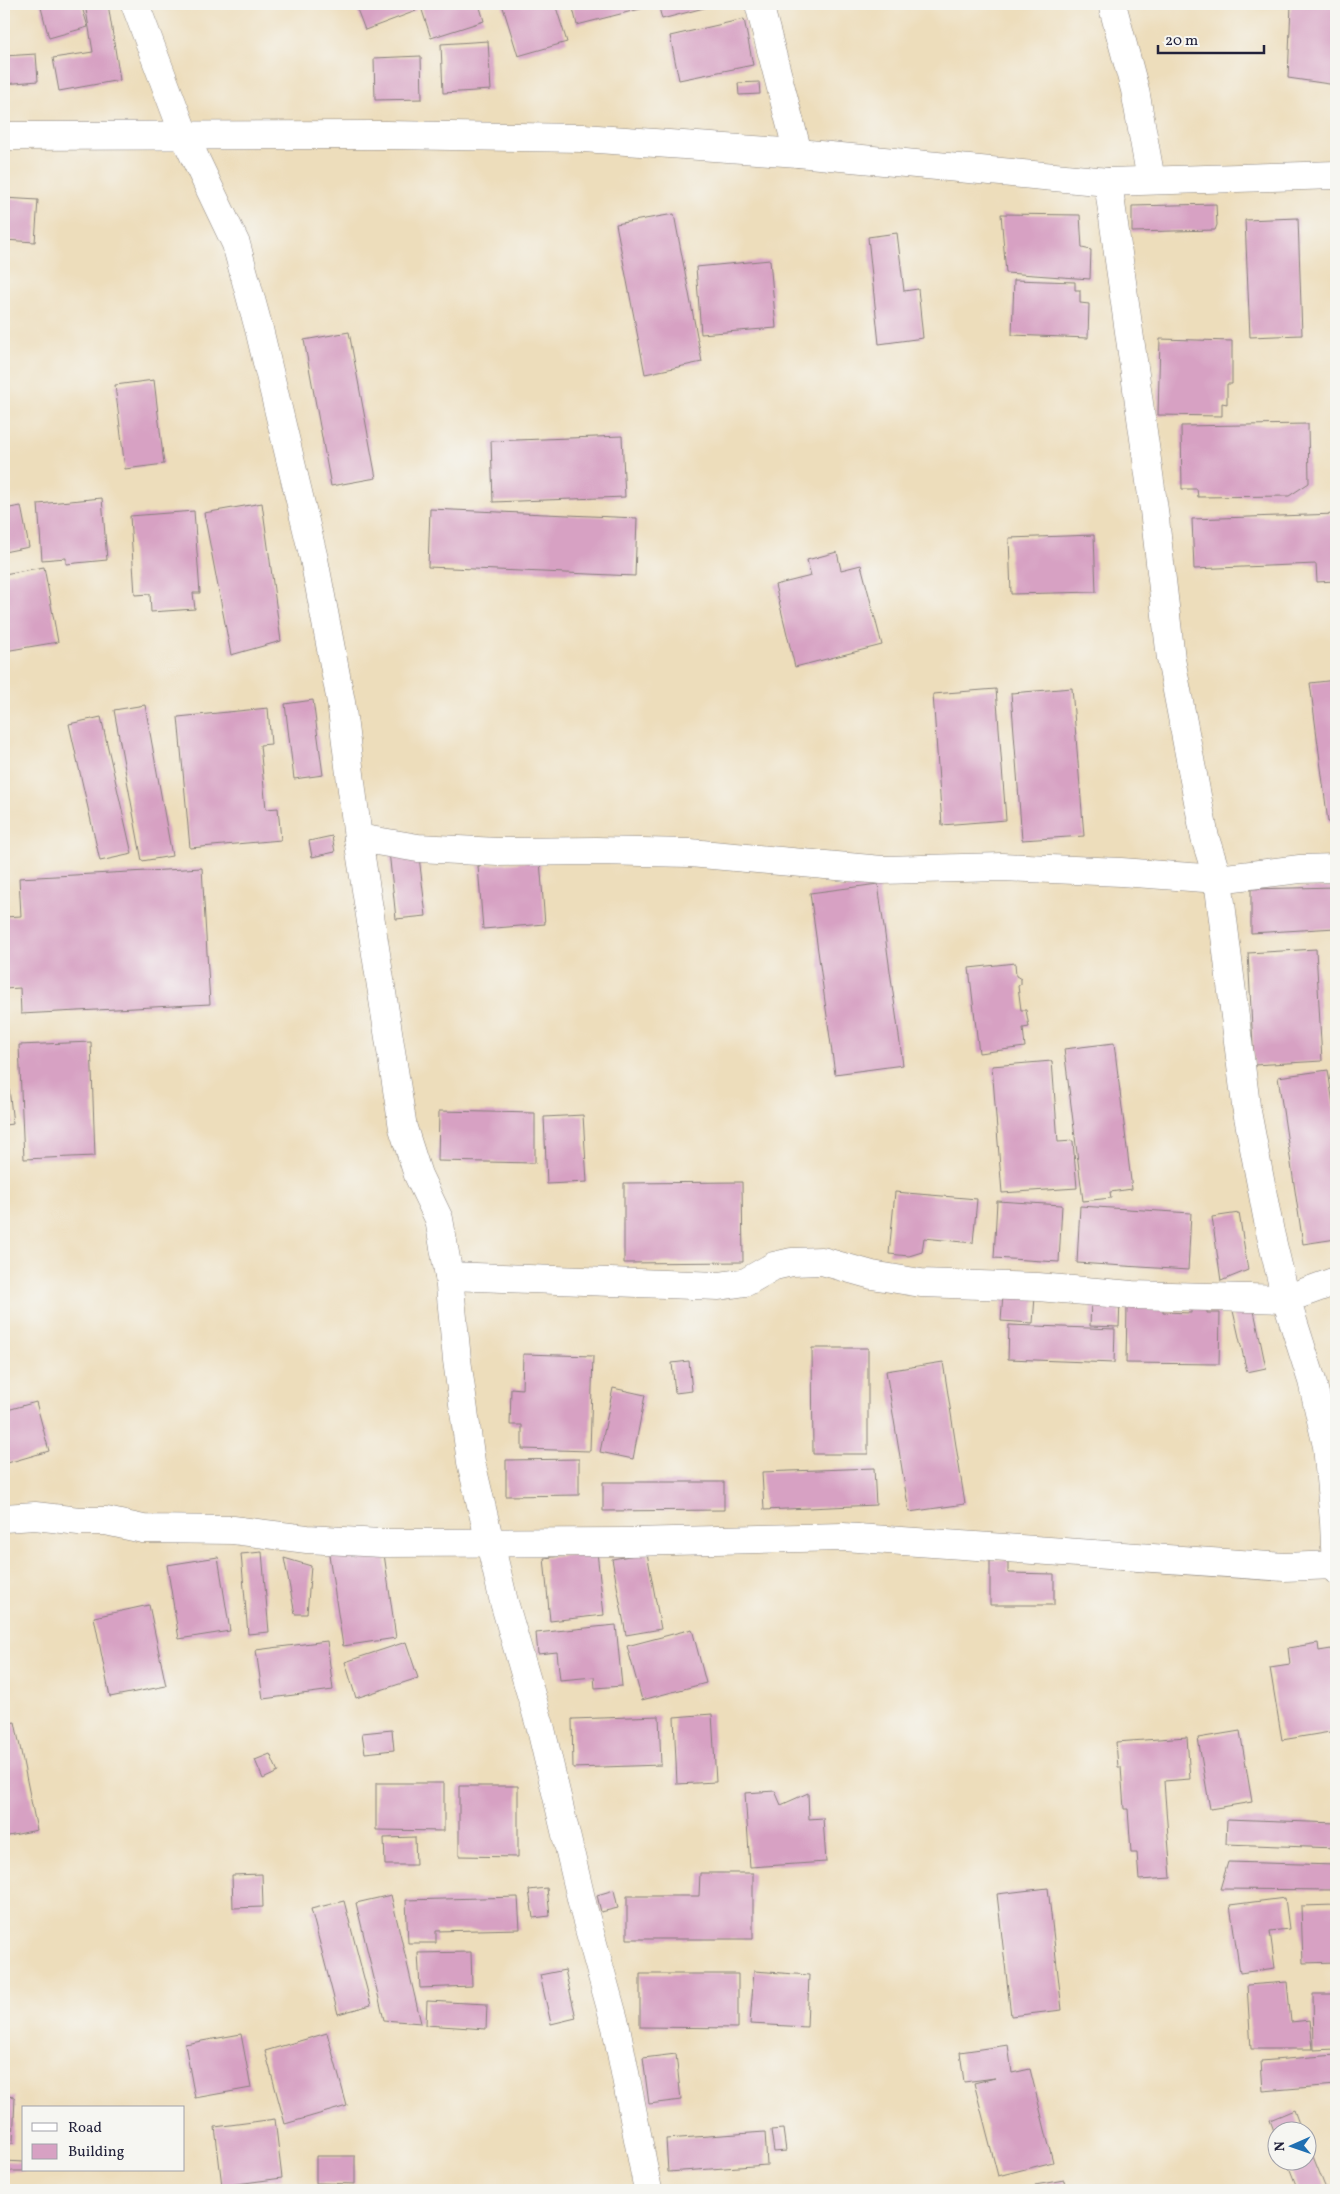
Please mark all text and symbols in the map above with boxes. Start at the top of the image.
scale bar [1158,22,1264,54]
text: 20 m [1165,31,1198,52]
legend [22,2106,185,2172]
text: Road [68,2118,102,2139]
north arrow [1268,2122,1318,2172]
text: N [1271,2141,1290,2152]
text: Building [68,2142,125,2163]

